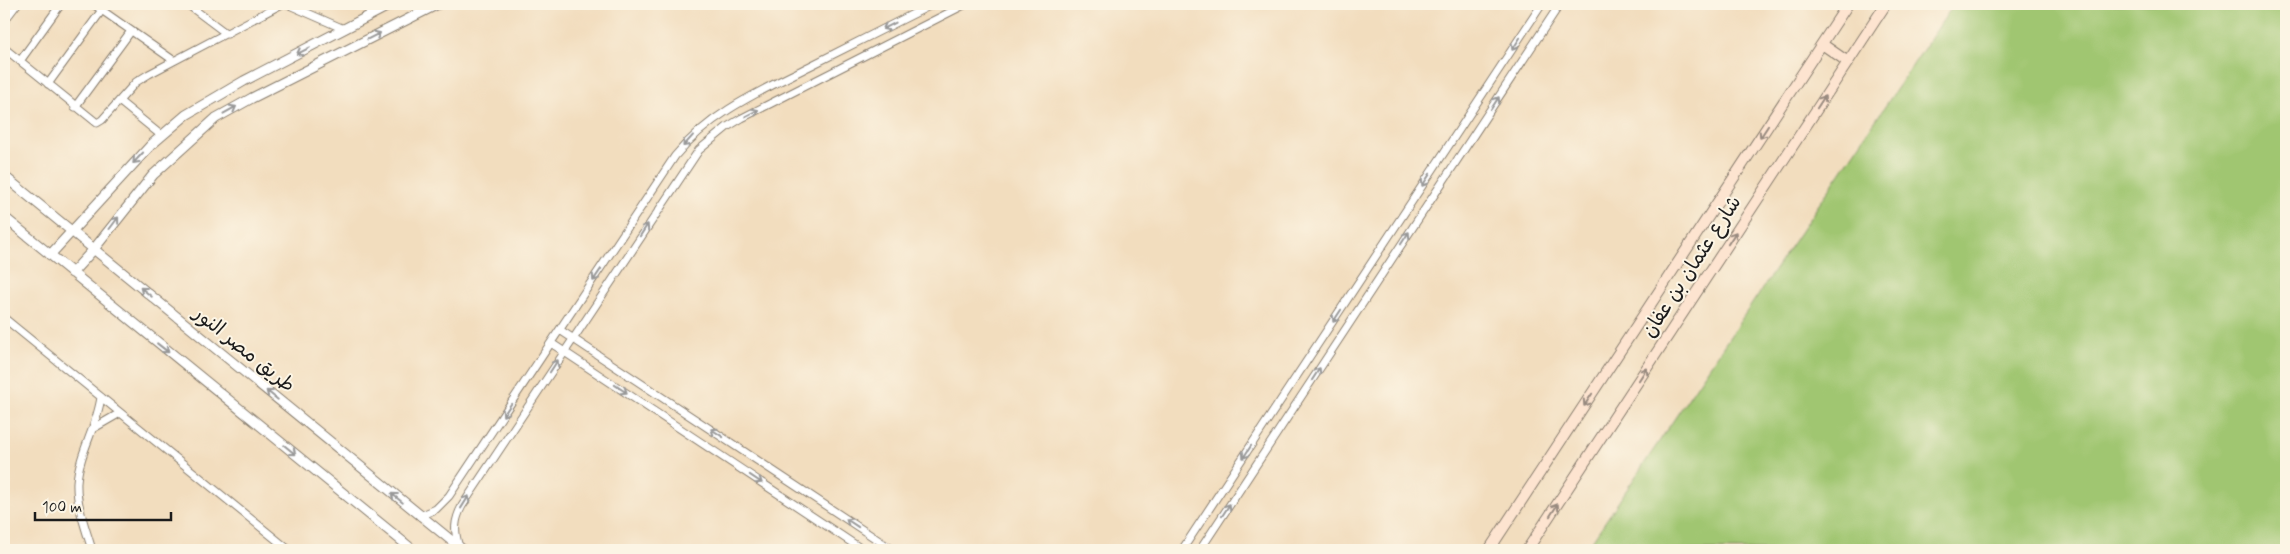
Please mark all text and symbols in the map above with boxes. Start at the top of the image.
one-way arrow [882,22,897,31]
one-way arrow [367,31,382,41]
one-way arrow [1510,37,1520,51]
one-way arrow [296,47,311,56]
one-way arrow [1816,95,1827,109]
one-way arrow [1490,96,1500,110]
one-way arrow [222,105,236,115]
one-way arrow [744,108,759,117]
one-way arrow [1759,125,1769,139]
one-way arrow [683,134,694,147]
one-way arrow [132,152,144,165]
one-way arrow [1421,173,1431,187]
street label: شارع عثمان بن عفان [1636,191,1748,343]
one-way arrow [109,216,119,230]
one-way arrow [639,224,649,238]
one-way arrow [1727,231,1737,245]
one-way arrow [1401,232,1411,246]
one-way arrow [592,267,602,281]
one-way arrow [140,287,153,298]
street label: طريق مصر النور [186,299,300,399]
one-way arrow [1332,309,1342,323]
one-way arrow [157,342,170,353]
one-way arrow [549,359,559,373]
one-way arrow [1311,367,1321,381]
one-way arrow [1638,367,1648,381]
one-way arrow [614,384,628,394]
one-way arrow [266,390,279,401]
one-way arrow [1583,392,1593,406]
one-way arrow [501,403,512,417]
one-way arrow [710,428,724,438]
one-way arrow [1242,444,1252,458]
one-way arrow [283,445,296,456]
one-way arrow [749,474,763,484]
scale bar [35,489,171,521]
one-way arrow [391,493,404,504]
one-way arrow [460,495,470,509]
text: 100 m [42,498,82,518]
one-way arrow [1222,503,1232,517]
one-way arrow [1549,503,1559,517]
one-way arrow [845,518,859,528]

